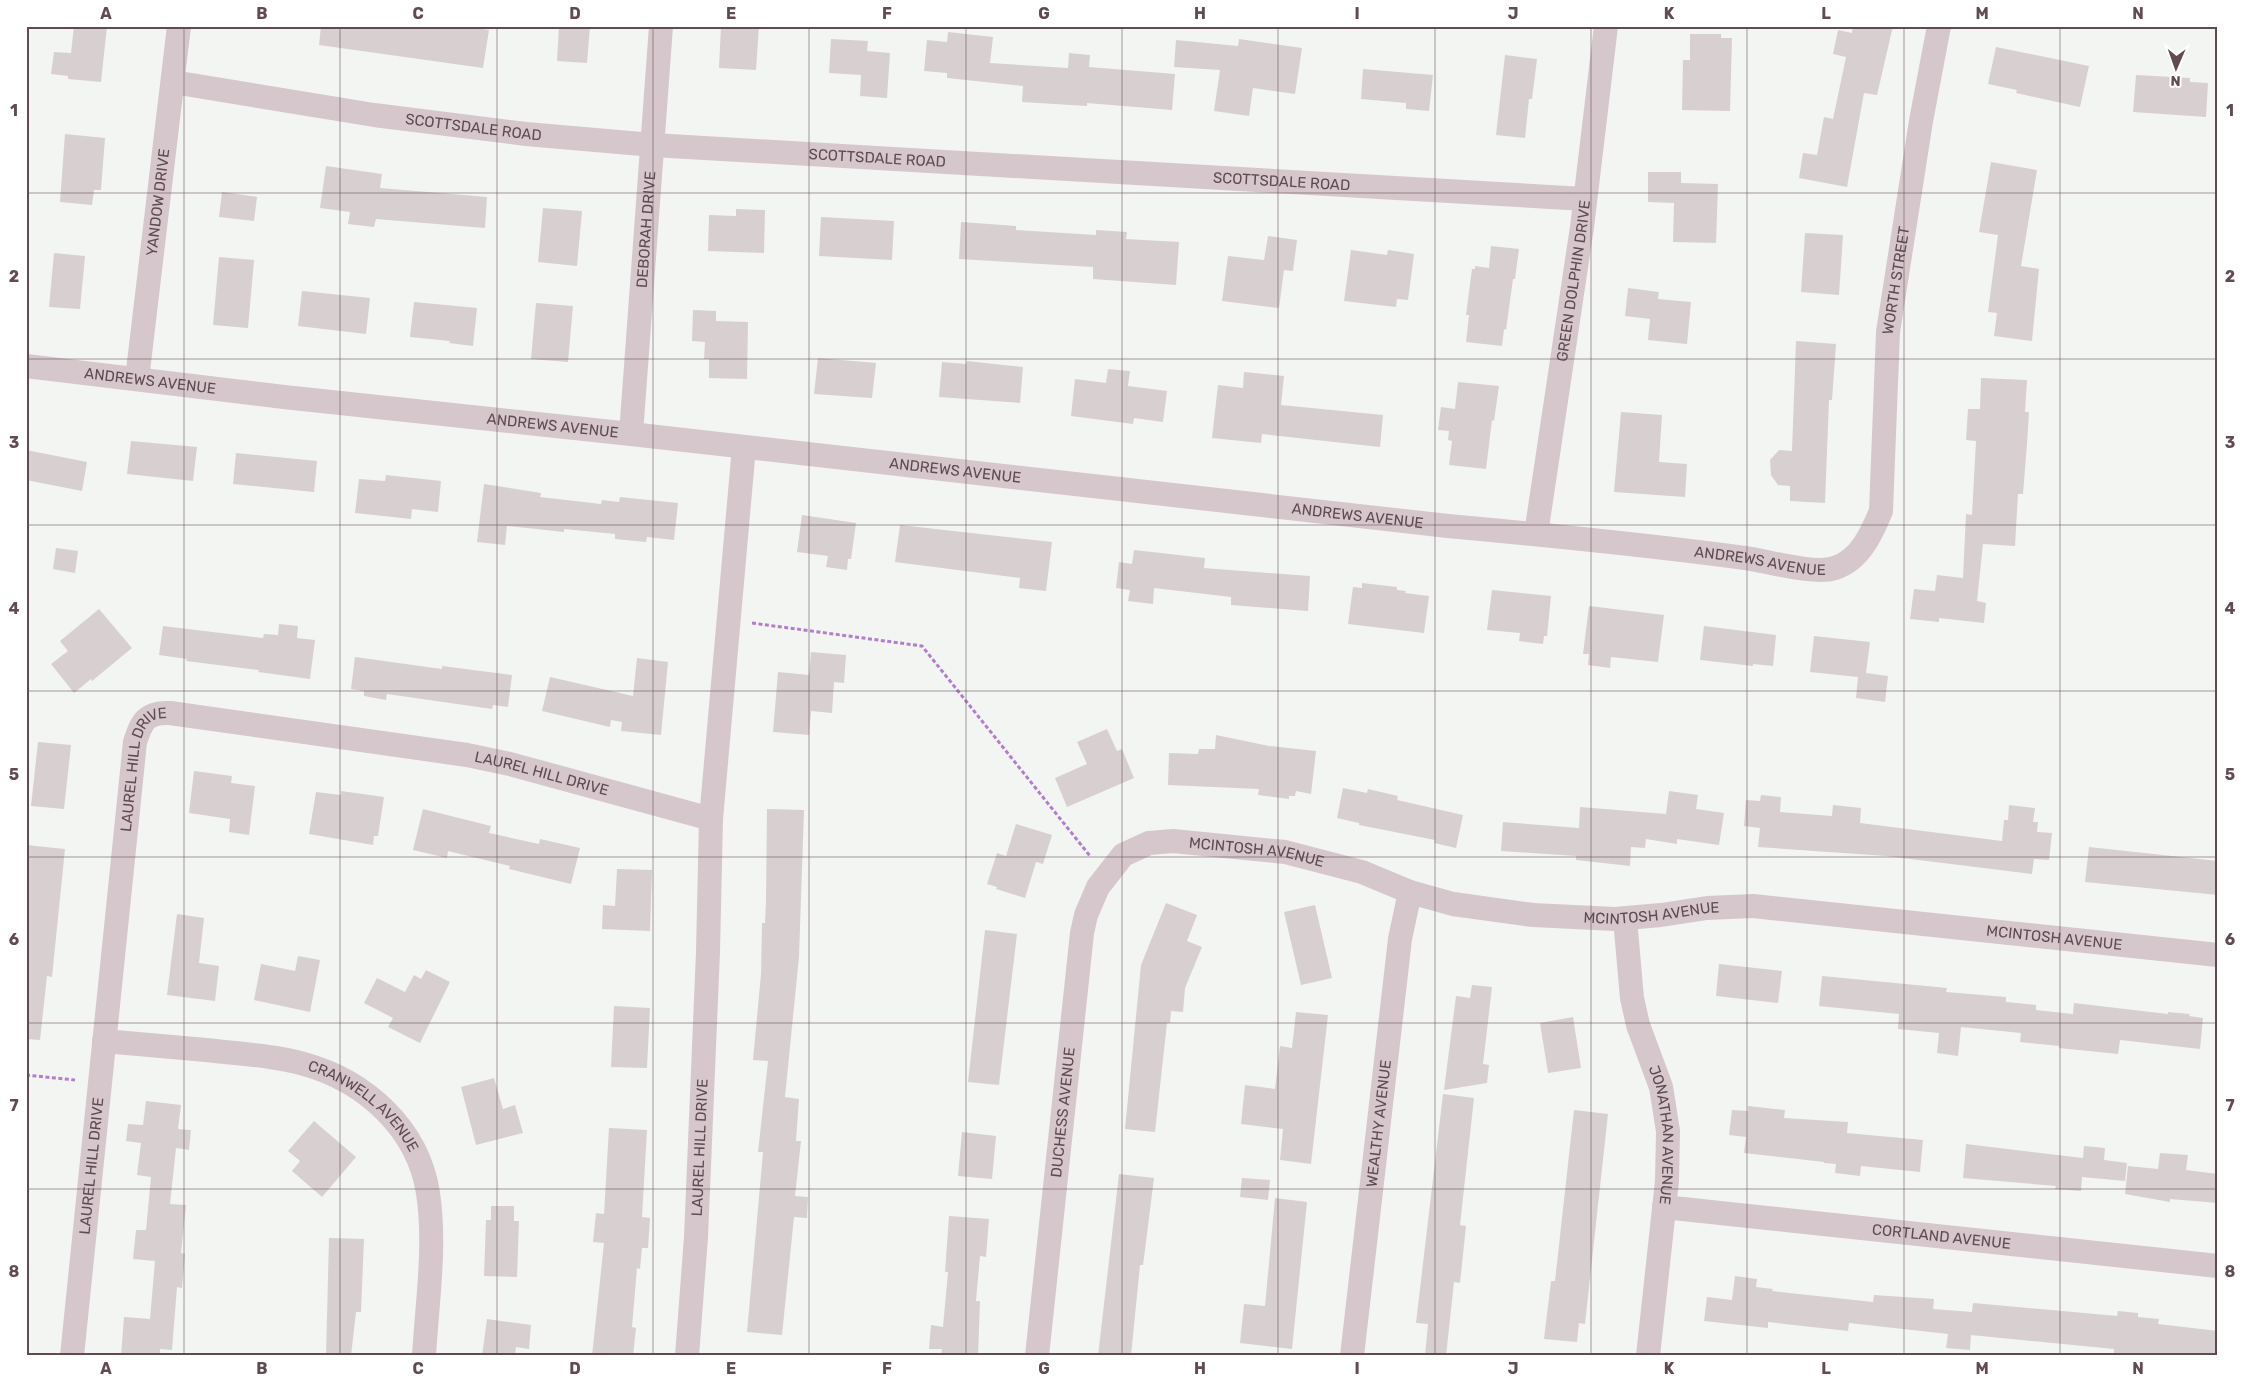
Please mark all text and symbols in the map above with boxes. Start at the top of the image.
text: A [100,4,112,23]
text: B [256,4,268,23]
text: C [412,4,424,23]
text: D [569,4,581,23]
text: E [726,4,736,23]
text: F [882,4,892,23]
text: G [1038,4,1050,23]
text: H [1194,4,1206,23]
text: I [1354,4,1360,23]
text: J [1508,4,1518,23]
text: K [1664,4,1675,23]
text: L [1821,4,1831,23]
text: M [1975,4,1989,23]
text: N [2132,4,2144,23]
north arrow [2152,42,2202,92]
text: N [2170,72,2181,89]
text: 1 [10,101,18,120]
text: 1 [2226,101,2234,120]
street label: SCOTTSDALE ROAD [404,110,543,144]
street label: SCOTTSDALE ROAD [808,145,946,171]
street label: YANDOW DRIVE [143,147,173,257]
street label: SCOTTSDALE ROAD [1212,168,1351,194]
street label: DEBORAH DRIVE [633,170,659,289]
street label: GREEN DOLPHIN DRIVE [1553,199,1594,363]
street label: WORTH STREET [1879,225,1913,336]
text: 2 [9,267,19,286]
text: 2 [2225,267,2235,286]
street label: ANDREWS AVENUE [83,364,217,398]
street label: ANDREWS AVENUE [486,410,619,442]
text: 3 [9,433,19,452]
text: 3 [2225,433,2235,452]
street label: ANDREWS AVENUE [888,454,1022,487]
street label: ANDREWS AVENUE [1291,499,1424,532]
street label: ANDREWS AVENUE [1693,543,1826,579]
text: 4 [9,599,20,618]
text: 4 [2225,599,2236,618]
street label: LAUREL HILL DRIVE [117,704,167,833]
street label: LAUREL HILL DRIVE [473,748,611,800]
text: 5 [9,765,19,784]
text: 5 [2225,765,2235,784]
street label: MCINTOSH AVENUE [1188,834,1326,871]
street label: MCINTOSH AVENUE [1583,898,1720,928]
street label: MCINTOSH AVENUE [1985,922,2123,954]
text: 6 [9,930,19,949]
text: 6 [2225,930,2235,949]
street label: DUCHESS AVENUE [1047,1046,1079,1178]
street label: CRANWELL AVENUE [306,1057,422,1155]
street label: WEALTHY AVENUE [1362,1059,1395,1188]
street label: JONATHAN AVENUE [1645,1063,1677,1205]
street label: LAUREL HILL DRIVE [688,1078,712,1217]
text: 7 [9,1096,19,1115]
text: 7 [2225,1096,2235,1115]
street label: LAUREL HILL DRIVE [76,1097,107,1235]
street label: CORTLAND AVENUE [1871,1220,2012,1253]
text: 8 [9,1262,20,1281]
text: 8 [2225,1262,2236,1281]
text: A [100,1359,112,1378]
text: B [256,1359,268,1378]
text: C [412,1359,424,1378]
text: D [569,1359,581,1378]
text: E [726,1359,736,1378]
text: F [882,1359,892,1378]
text: G [1038,1359,1050,1378]
text: H [1194,1359,1206,1378]
text: I [1354,1359,1360,1378]
text: J [1508,1359,1518,1378]
text: K [1664,1359,1675,1378]
text: L [1821,1359,1831,1378]
text: M [1975,1359,1989,1378]
text: N [2132,1359,2144,1378]

